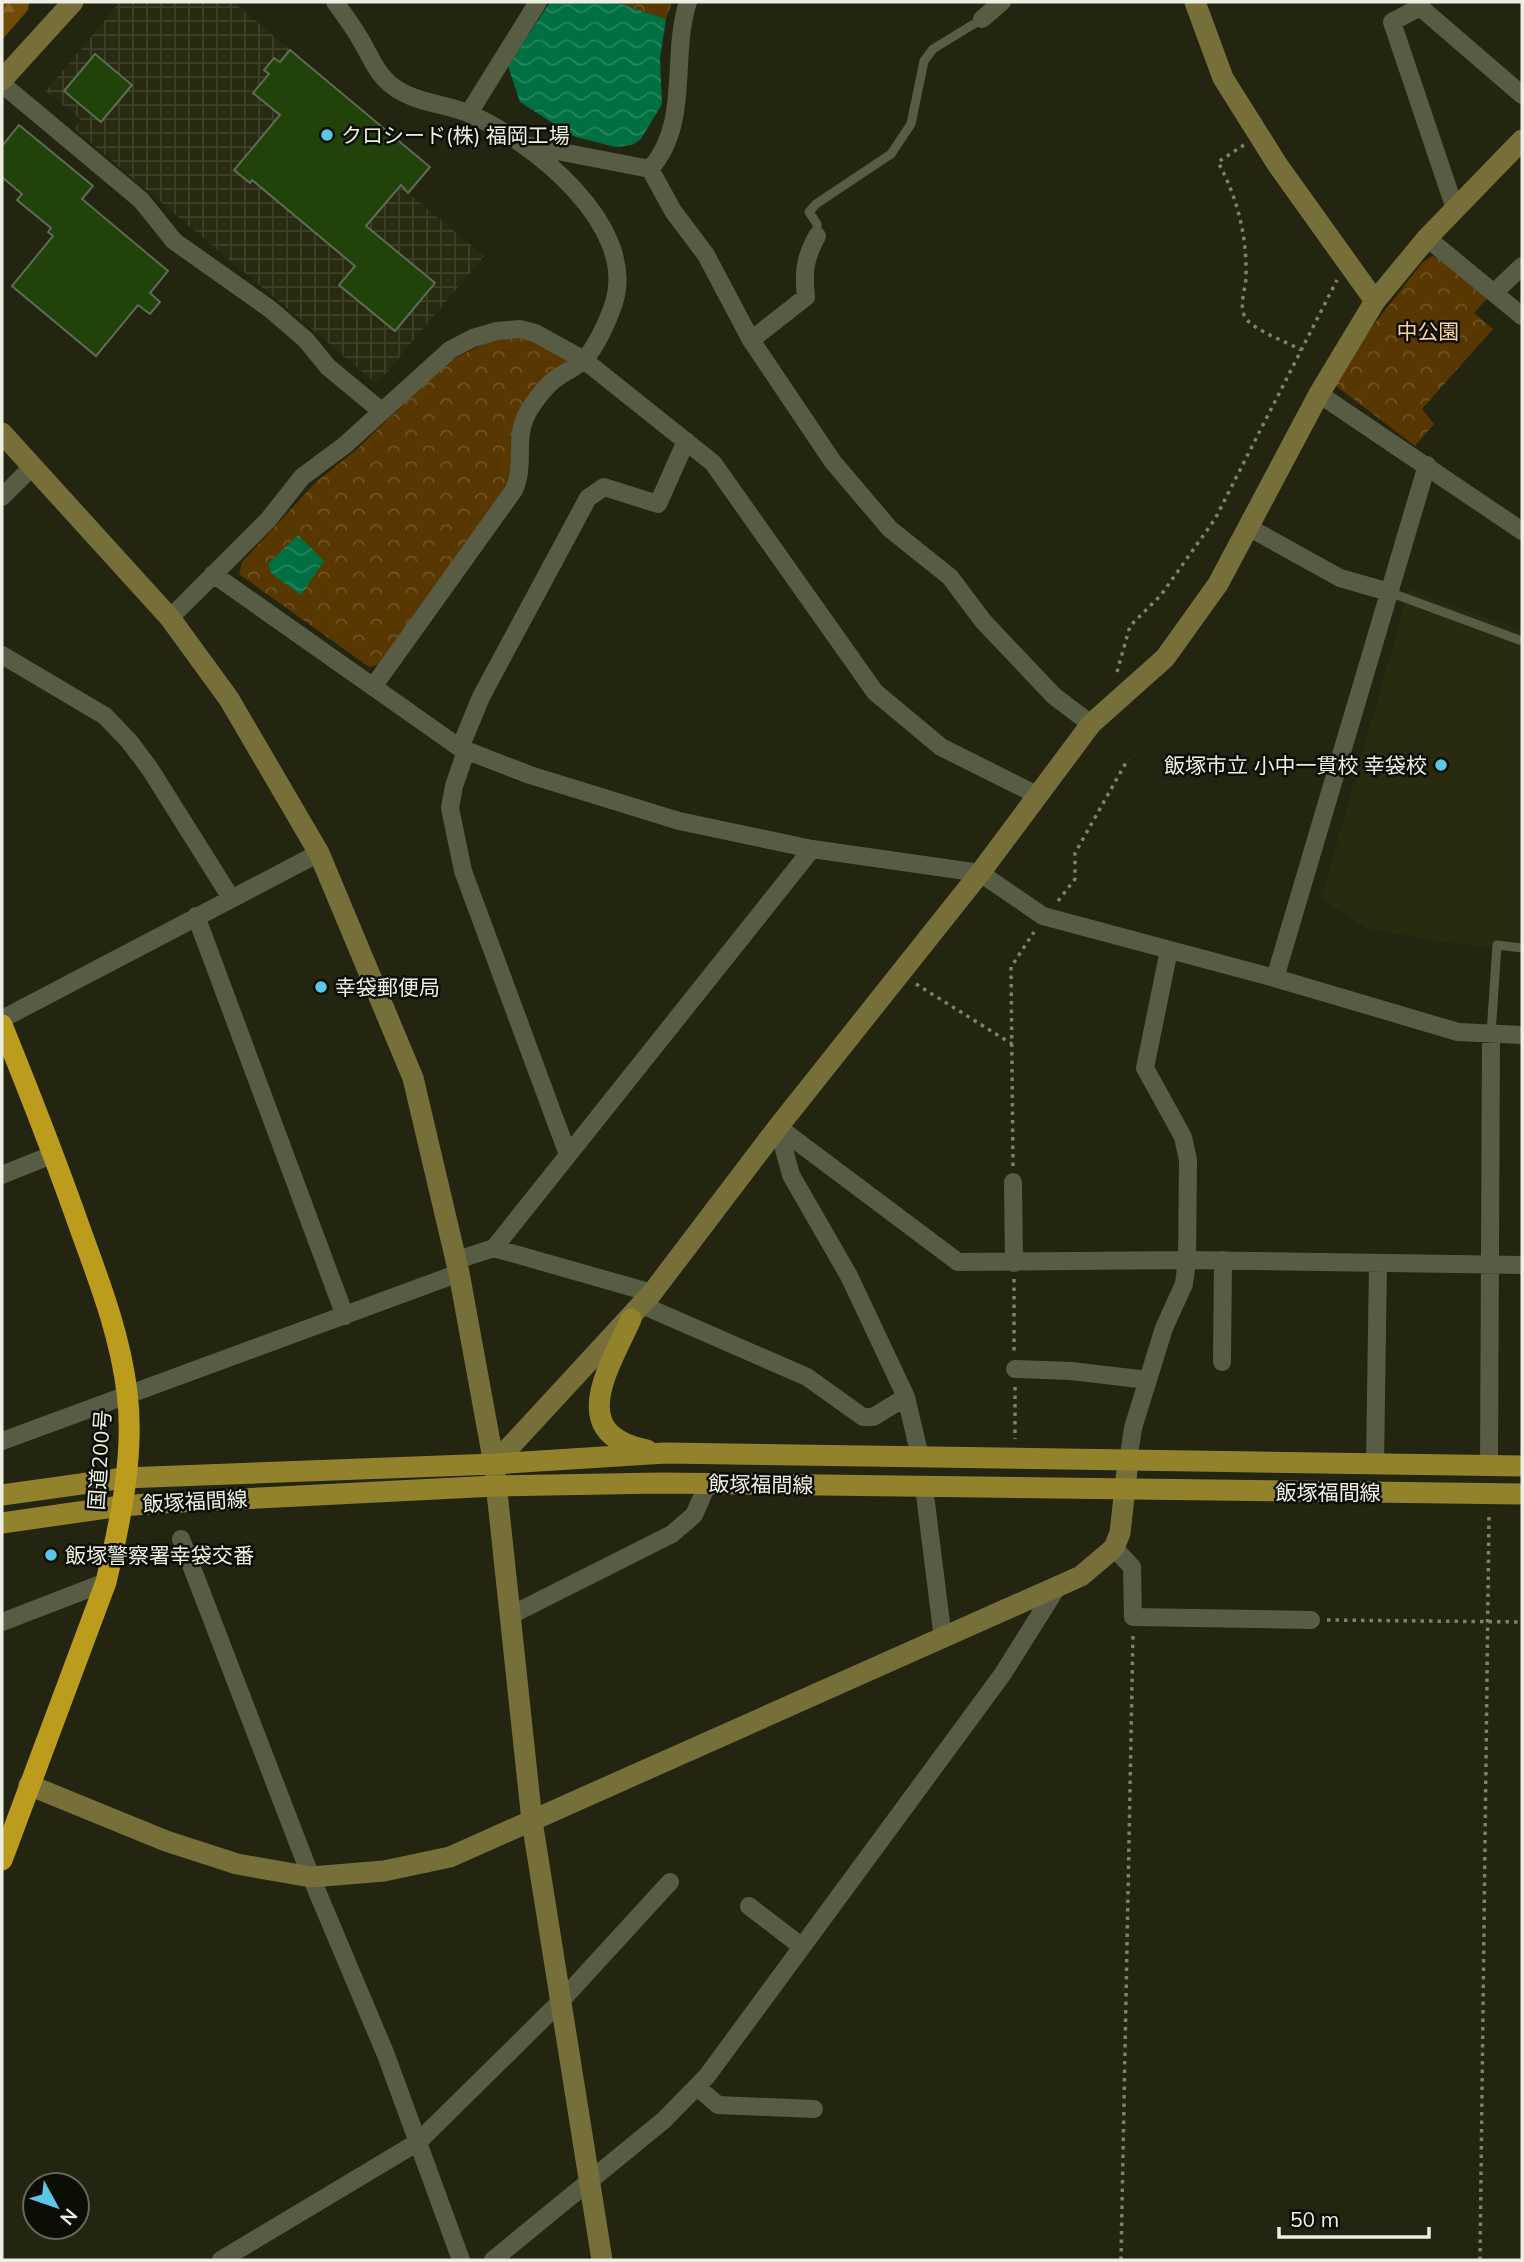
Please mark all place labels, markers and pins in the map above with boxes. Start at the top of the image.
place label: クロシード(株) 福岡工場 [341,122,570,148]
marker: クロシード(株) 福岡工場 [319,127,335,143]
place label: 飯塚市立 小中一貫校 幸袋校 [1164,752,1427,778]
marker: 飯塚市立 小中一貫校 幸袋校 [1433,757,1449,773]
place label: 幸袋郵便局 [335,974,440,1000]
marker: 幸袋郵便局 [313,979,329,995]
place label: 飯塚警察署幸袋交番 [65,1542,254,1568]
marker: 飯塚警察署幸袋交番 [43,1547,59,1563]

